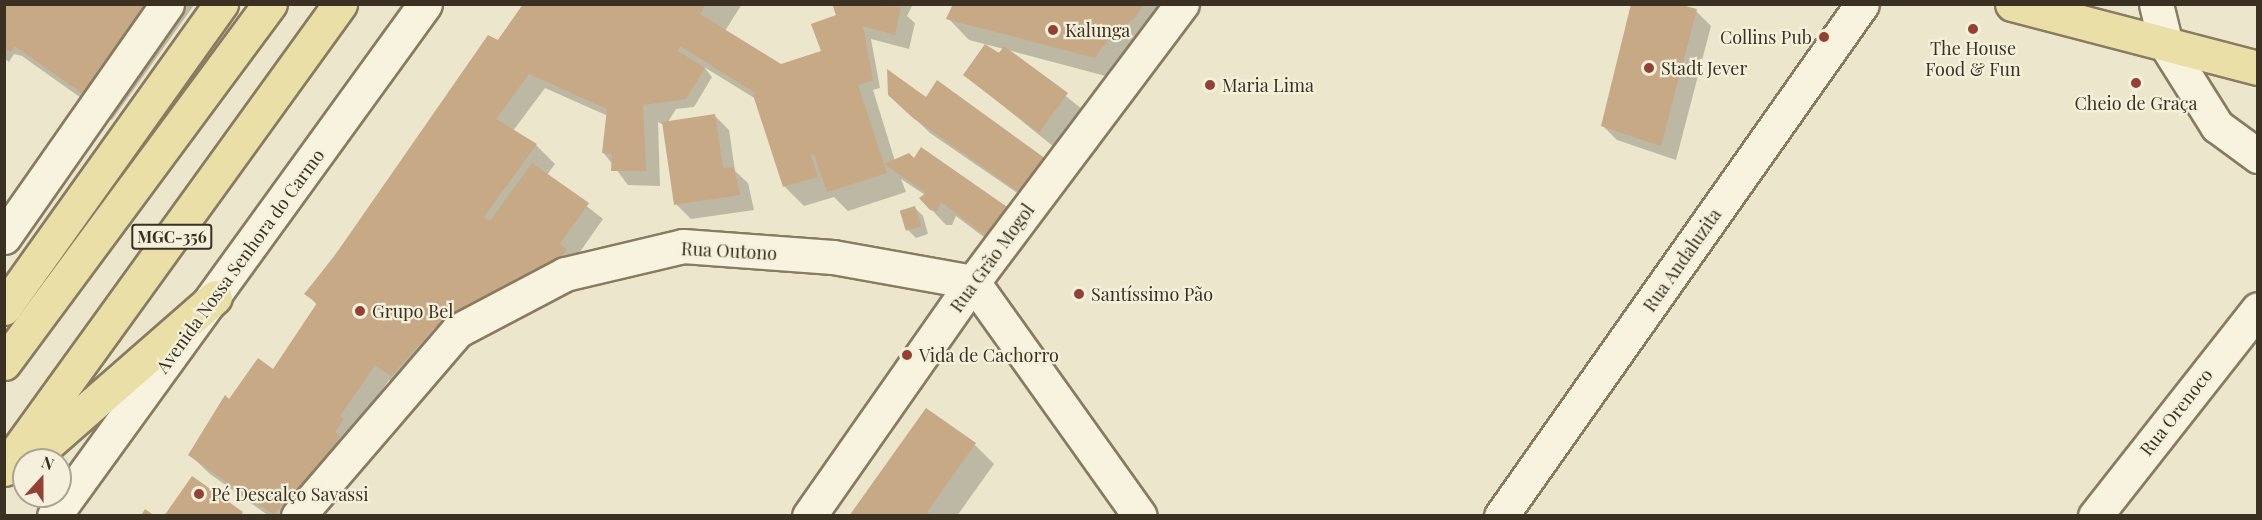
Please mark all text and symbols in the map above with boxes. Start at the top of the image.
place label: Kalunga [1065,19,1130,41]
marker: The House Food & Fun [1966,22,1980,36]
marker: Kalunga [1046,23,1060,37]
place label: Collins Pub [1720,26,1812,48]
marker: Collins Pub [1817,30,1831,44]
place label: The House Food & Fun [1925,38,2021,80]
place label: Stadt Jever [1661,57,1748,79]
marker: Stadt Jever [1642,61,1656,75]
place label: Maria Lima [1222,74,1314,96]
marker: Cheio de Graça [2129,76,2143,90]
marker: Maria Lima [1203,78,1217,92]
place label: Cheio de Graça [2074,92,2198,114]
street label: Avenida Nossa Senhora do Carmo [151,145,329,377]
street label: Rua Grão Mogol [945,200,1039,316]
street label: Rua Andaluzita [1638,204,1726,316]
road number: MGC-356 [130,224,214,250]
street label: Rua Outono [680,238,778,264]
place label: Santíssimo Pão [1091,283,1213,305]
marker: Santíssimo Pão [1072,287,1086,301]
place label: Grupo Bel [372,300,453,322]
marker: Grupo Bel [353,304,367,318]
place label: Vida de Cachorro [919,344,1059,366]
marker: Vida de Cachorro [900,348,914,362]
street label: Rua Orenoco [2135,364,2217,460]
north arrow [12,448,72,508]
text: N [39,451,57,474]
place label: Pé Descalço Savassi [211,483,368,505]
marker: Pé Descalço Savassi [192,487,206,501]

